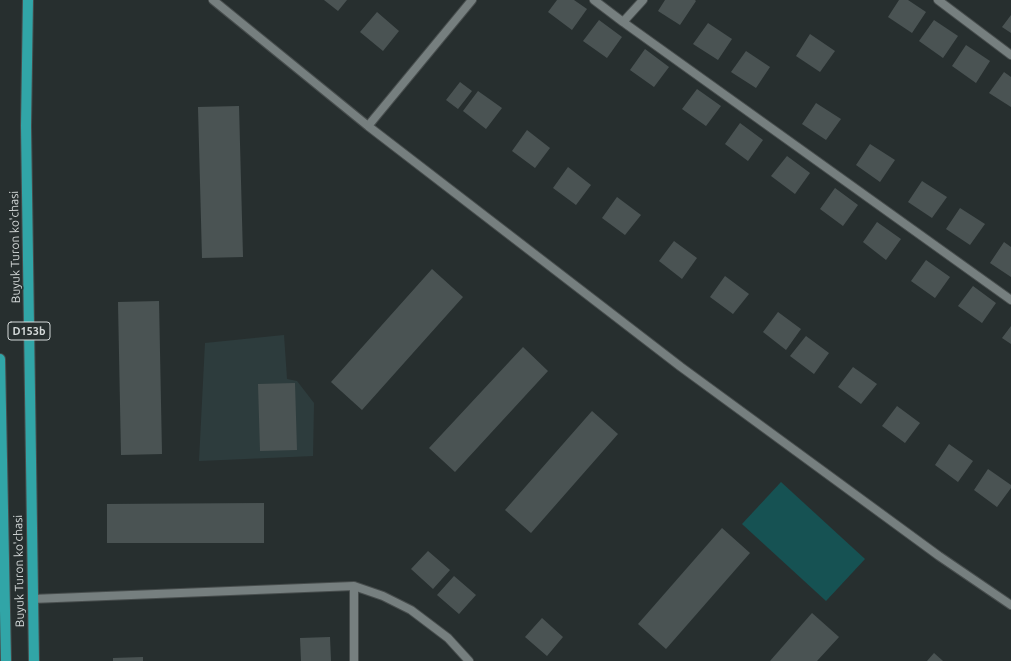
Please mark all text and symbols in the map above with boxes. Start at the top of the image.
street label: Buyuk Turon ko'chasi [7,191,23,303]
road number: D153b [8,322,50,340]
street label: Buyuk Turon ko'chasi [11,515,27,627]

